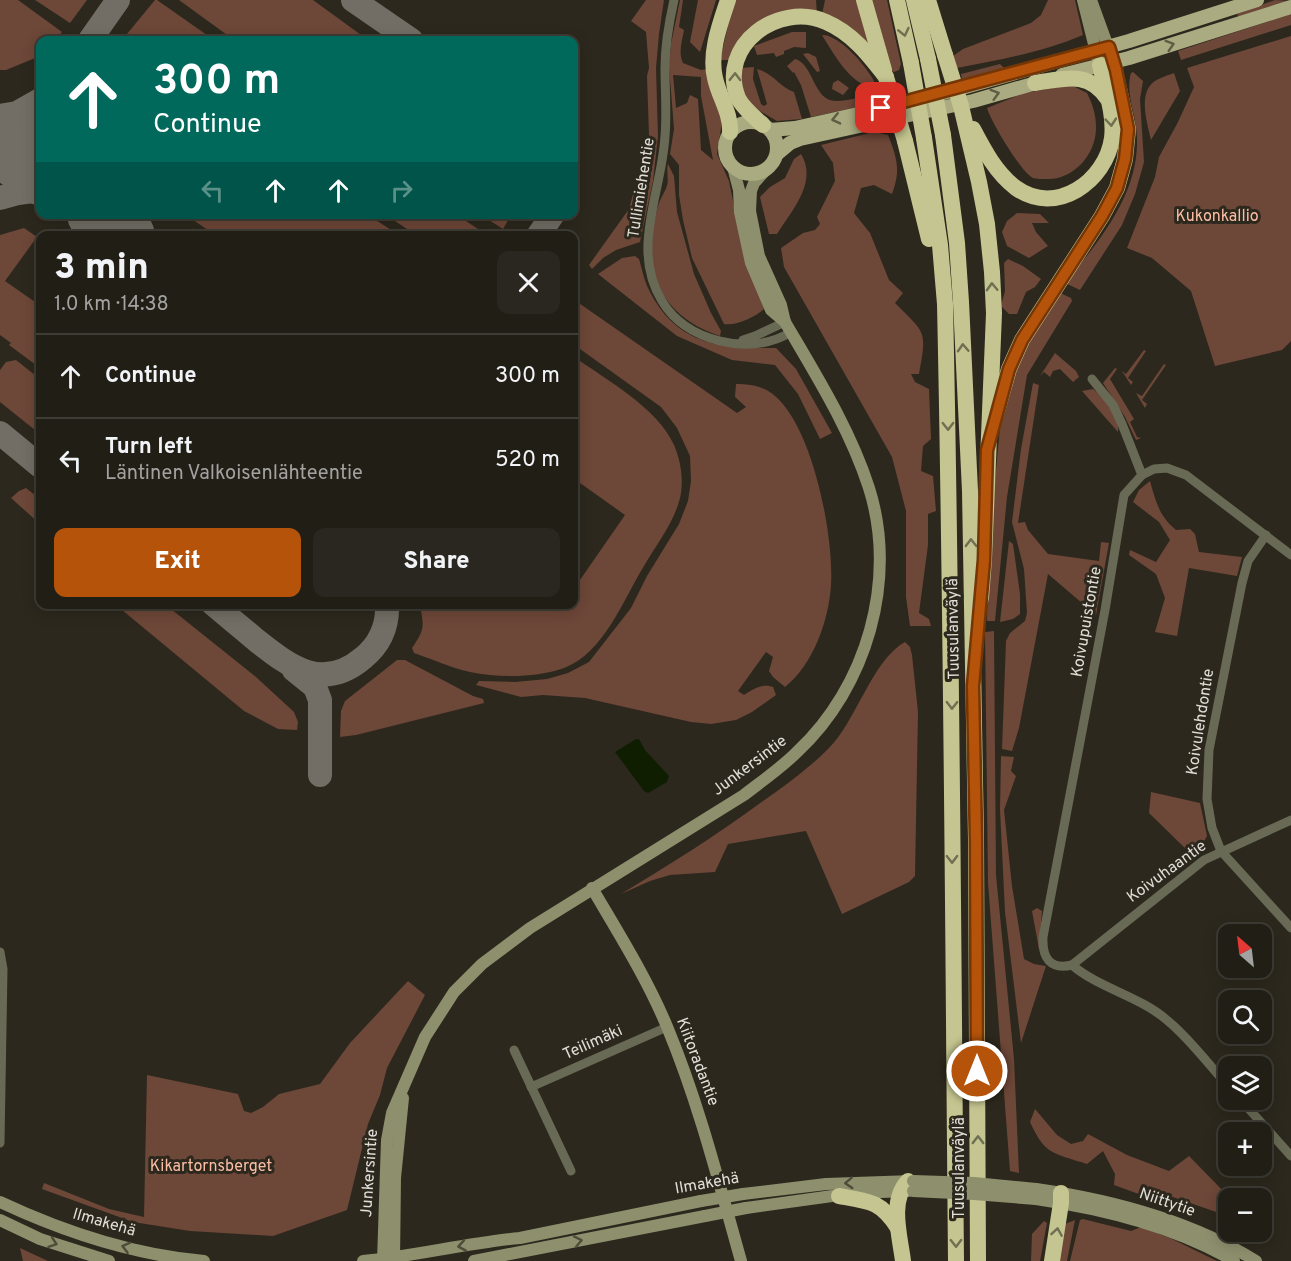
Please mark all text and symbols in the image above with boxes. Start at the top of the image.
one-way arrow [896,26,909,36]
one-way arrow [1164,40,1175,52]
text: 300 m [153,56,280,109]
icon: ahead [54,60,132,138]
one-way arrow [729,72,741,81]
pin [855,82,906,133]
one-way arrow [989,89,999,102]
icon: arrive [864,91,897,124]
text: Continue [153,108,262,142]
one-way arrow [831,111,841,124]
one-way arrow [1104,117,1117,127]
street label: Tullimiehentie [624,136,660,240]
icon: left [196,174,229,207]
icon: ahead [259,174,292,207]
icon: ahead [322,174,355,207]
icon: right [385,174,418,207]
park label: Kukonkallio [1175,207,1259,227]
text: 3 min [54,246,149,292]
button: close [497,251,560,314]
one-way arrow [986,282,999,291]
text: 1.0 km · 14:38 [54,292,169,318]
one-way arrow [957,344,970,353]
icon: ahead [54,360,87,393]
text: Continue [105,363,196,390]
text: 300 m [495,363,560,390]
one-way arrow [941,421,954,430]
text: Turn left [105,434,193,461]
icon: left [54,444,87,477]
text: 520 m [495,447,560,474]
text: Läntinen Valkoisenlähteentie [105,461,363,487]
button: Exit [54,528,301,597]
button: Share [313,528,560,597]
one-way arrow [964,539,977,548]
street label: Koivupuistontie [1067,565,1107,679]
street label: Tuusulanväylä [943,578,965,680]
street label: Koivulehdontie [1183,667,1219,777]
one-way arrow [946,700,958,709]
street label: Junkersintie [709,731,791,801]
street label: Koivuhaantie [1123,836,1211,908]
one-way arrow [945,855,958,864]
north arrow [1218,924,1272,978]
map controls [1218,924,1272,1242]
button: search [1218,990,1272,1044]
street label: Kiitoradantie [671,1015,723,1109]
street label: Teilimäki [560,1021,626,1065]
position arrow [945,1039,1009,1103]
button: layers [1218,1056,1272,1110]
street label: Tuusulanväylä [950,1117,970,1219]
button: + [1218,1122,1272,1176]
street label: Junkersintie [357,1128,383,1218]
one-way arrow [972,1135,984,1144]
park label: Kikartornsberget [150,1157,272,1177]
street label: Ilmakehä [673,1169,741,1199]
one-way arrow [845,1176,854,1189]
street label: Niittytie [1136,1184,1198,1222]
button: − [1218,1188,1272,1242]
street label: Ilmakehä [70,1204,138,1242]
one-way arrow [1050,1228,1062,1237]
one-way arrow [573,1235,583,1248]
one-way arrow [48,1236,58,1249]
one-way arrow [457,1239,467,1252]
one-way arrow [950,1239,962,1248]
one-way arrow [121,1242,131,1255]

